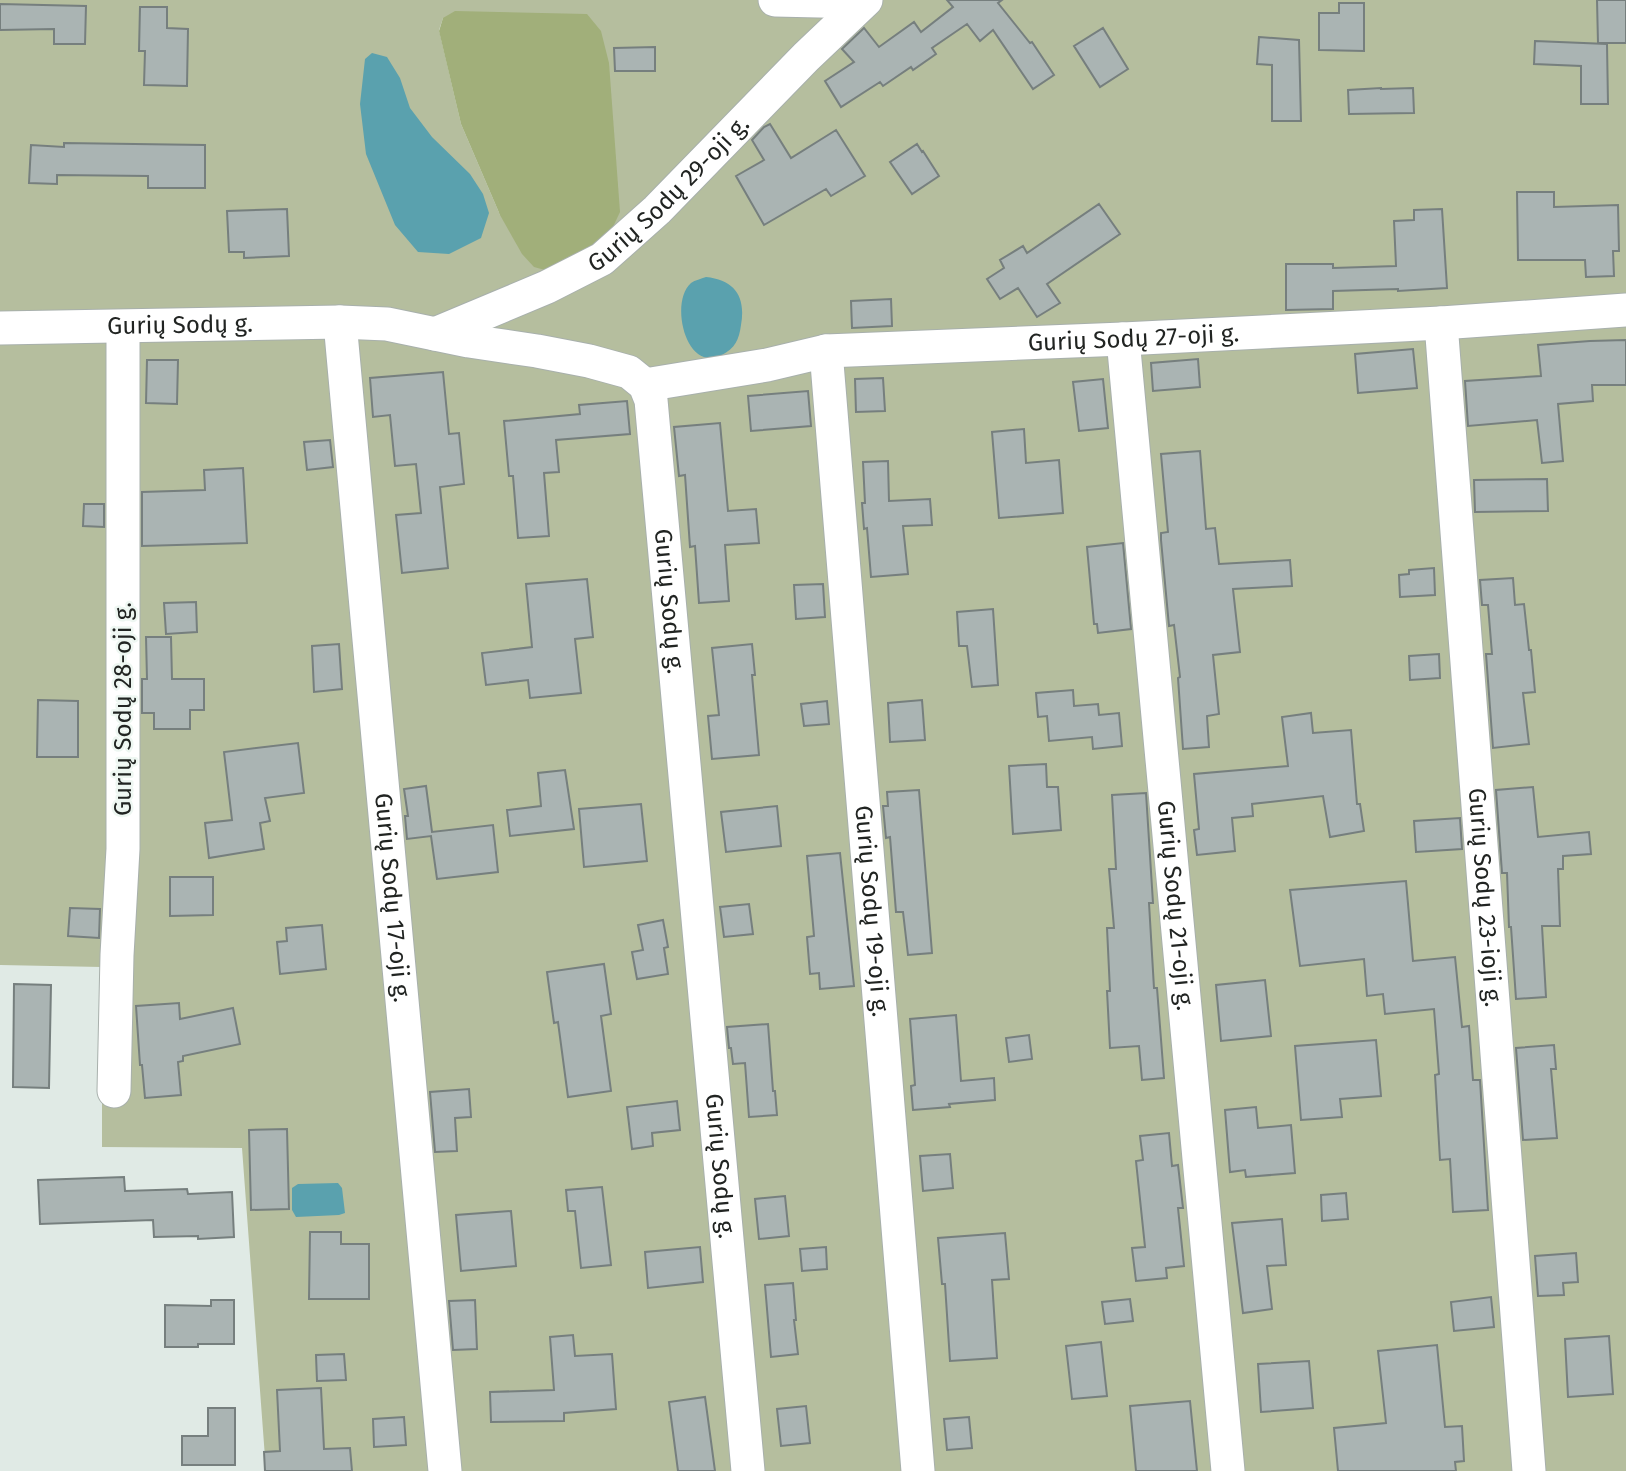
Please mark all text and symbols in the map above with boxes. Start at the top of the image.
street label: Gurių Sodų 29-oji g. [583,110,755,278]
street label: Gurių Sodų g. [107,310,253,340]
street label: Gurių Sodų 27-oji g. [1027,319,1240,357]
street label: Gurių Sodų g. [649,528,690,675]
street label: Gurių Sodų 28-oji g. [109,602,137,816]
street label: Gurių Sodų 23-ioji g. [1463,787,1507,1008]
street label: Gurių Sodų 17-oji g. [369,792,416,1004]
street label: Gurių Sodų 21-oji g. [1152,799,1199,1012]
street label: Gurių Sodų 19-oji g. [849,804,895,1018]
street label: Gurių Sodų g. [700,1092,741,1240]

